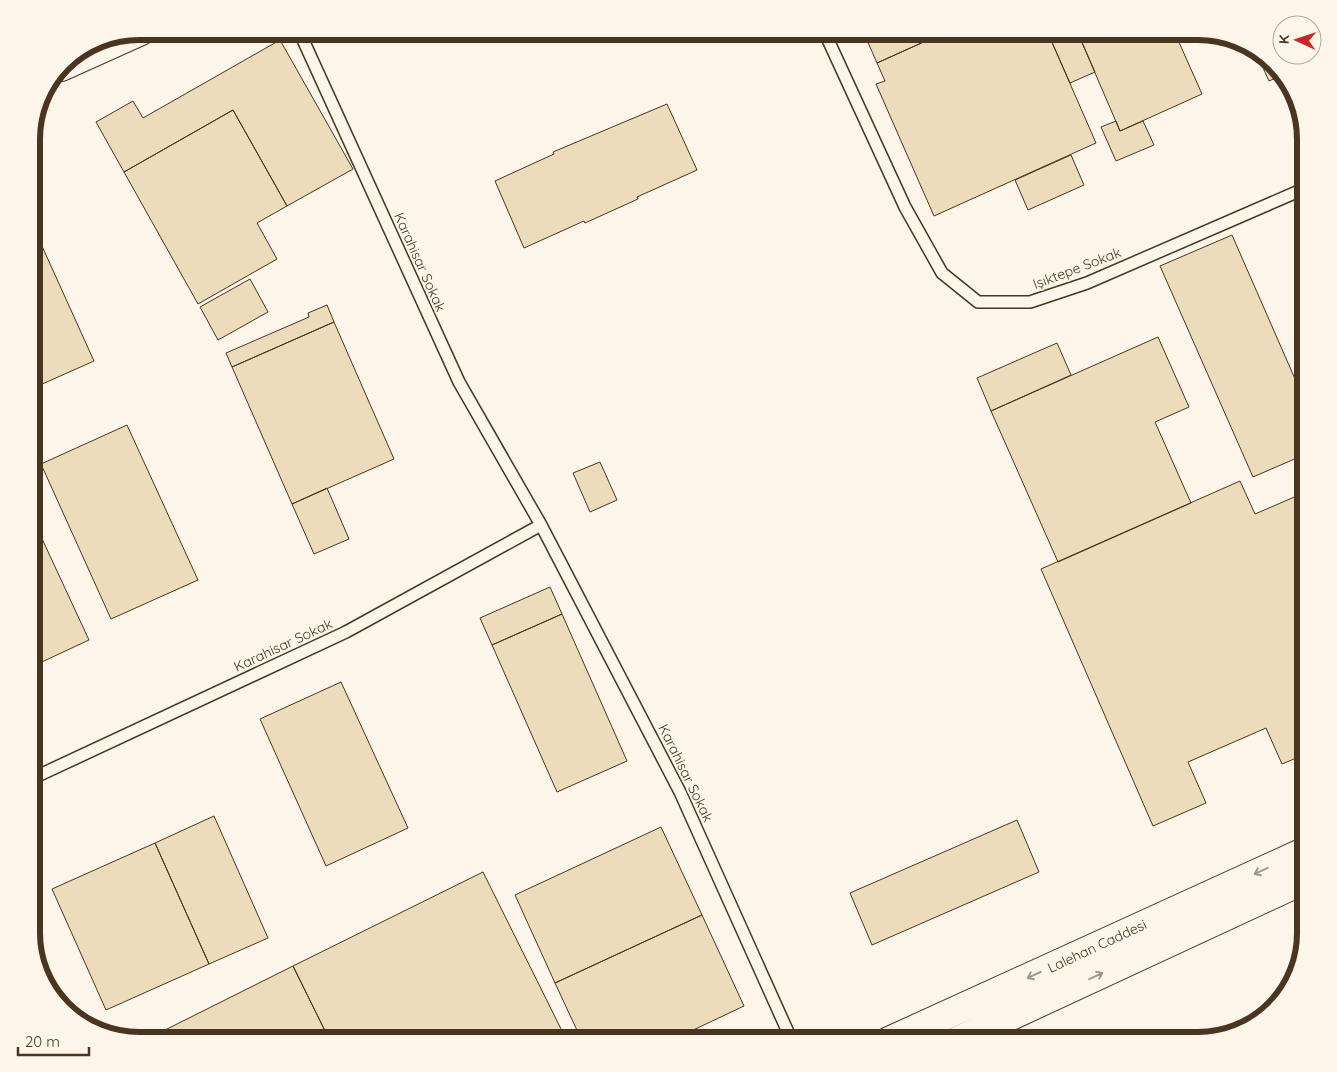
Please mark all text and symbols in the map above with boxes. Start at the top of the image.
north arrow [1272,15,1322,65]
text: K [1275,34,1293,44]
street label: Karahisar Sokak [390,210,450,314]
street label: Işıktepe Sokak [1030,243,1124,293]
street label: Karahisar Sokak [231,614,335,676]
street label: Karahisar Sokak [655,721,717,825]
one-way arrow [1254,866,1269,876]
street label: Lalehan Caddesi [1045,915,1149,977]
one-way arrow [1027,970,1042,980]
one-way arrow [1089,971,1104,981]
scale bar [18,1024,89,1056]
text: 20 m [25,1032,60,1051]

